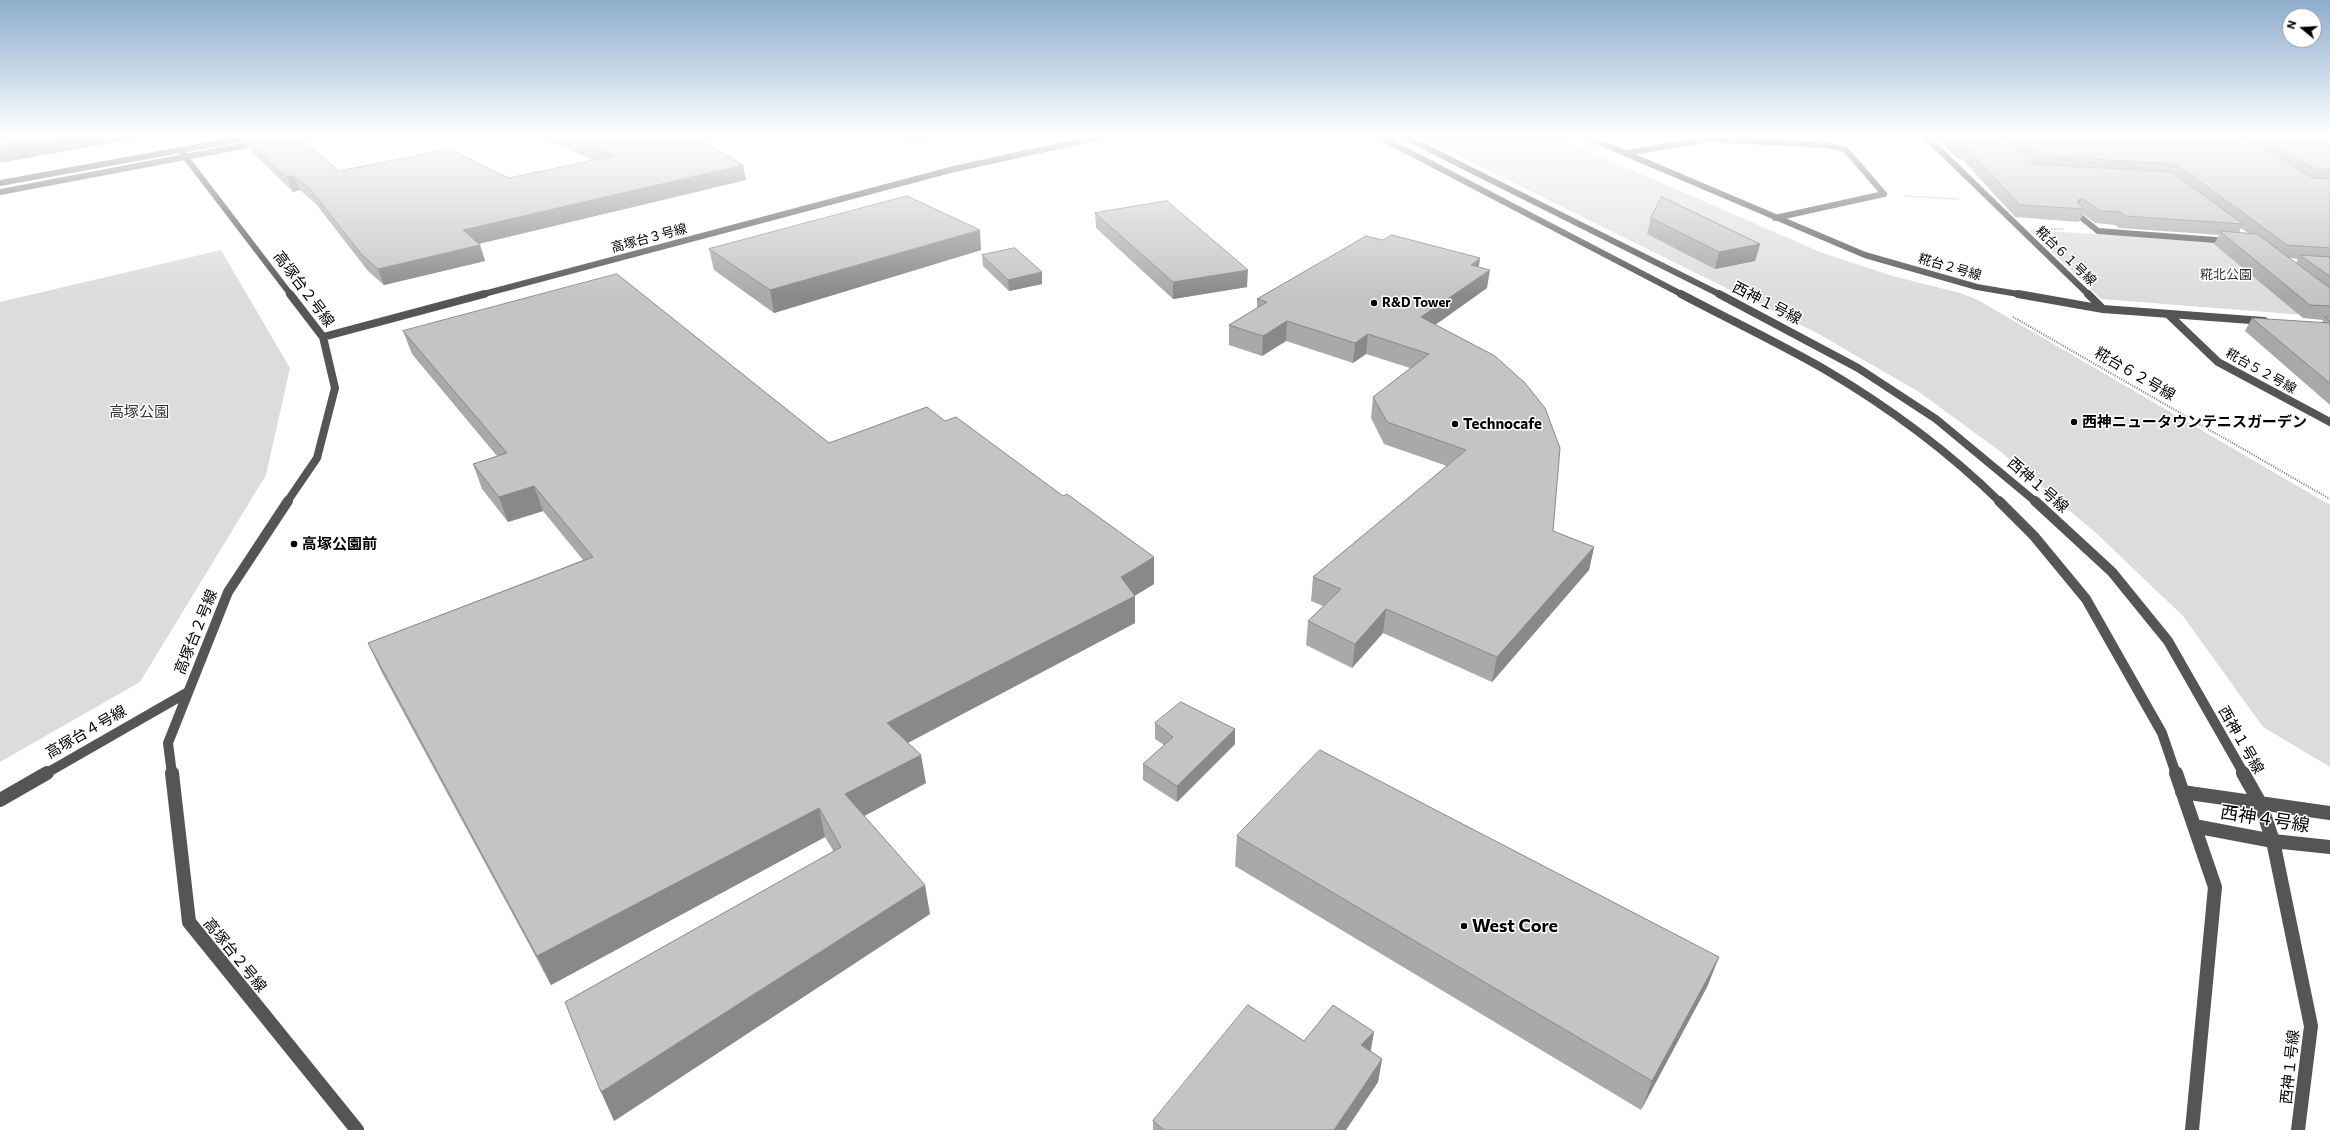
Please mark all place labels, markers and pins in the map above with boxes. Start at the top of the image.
place label: R&D Tower [1382,295,1451,311]
marker: R&D Tower [1369,298,1379,308]
place label: 西神ニュータウンテニスガーデン [2082,413,2307,431]
place label: Technocafe [1463,415,1542,433]
marker: 西神ニュータウンテニスガーデン [2069,417,2079,427]
marker: Technocafe [1450,419,1460,429]
place label: 高塚公園前 [302,535,377,553]
marker: 高塚公園前 [289,539,299,549]
place label: West Core [1472,915,1558,937]
marker: West Core [1459,921,1469,931]

